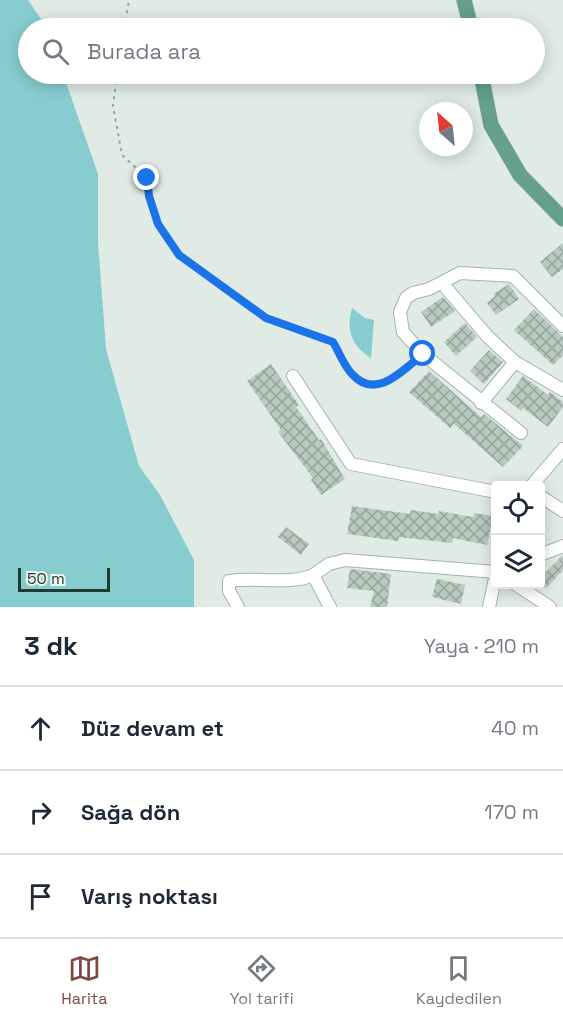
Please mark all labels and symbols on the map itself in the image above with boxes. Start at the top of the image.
north arrow [419,102,473,156]
route end [133,164,159,190]
route start [409,340,435,366]
scale bar [18,565,110,592]

